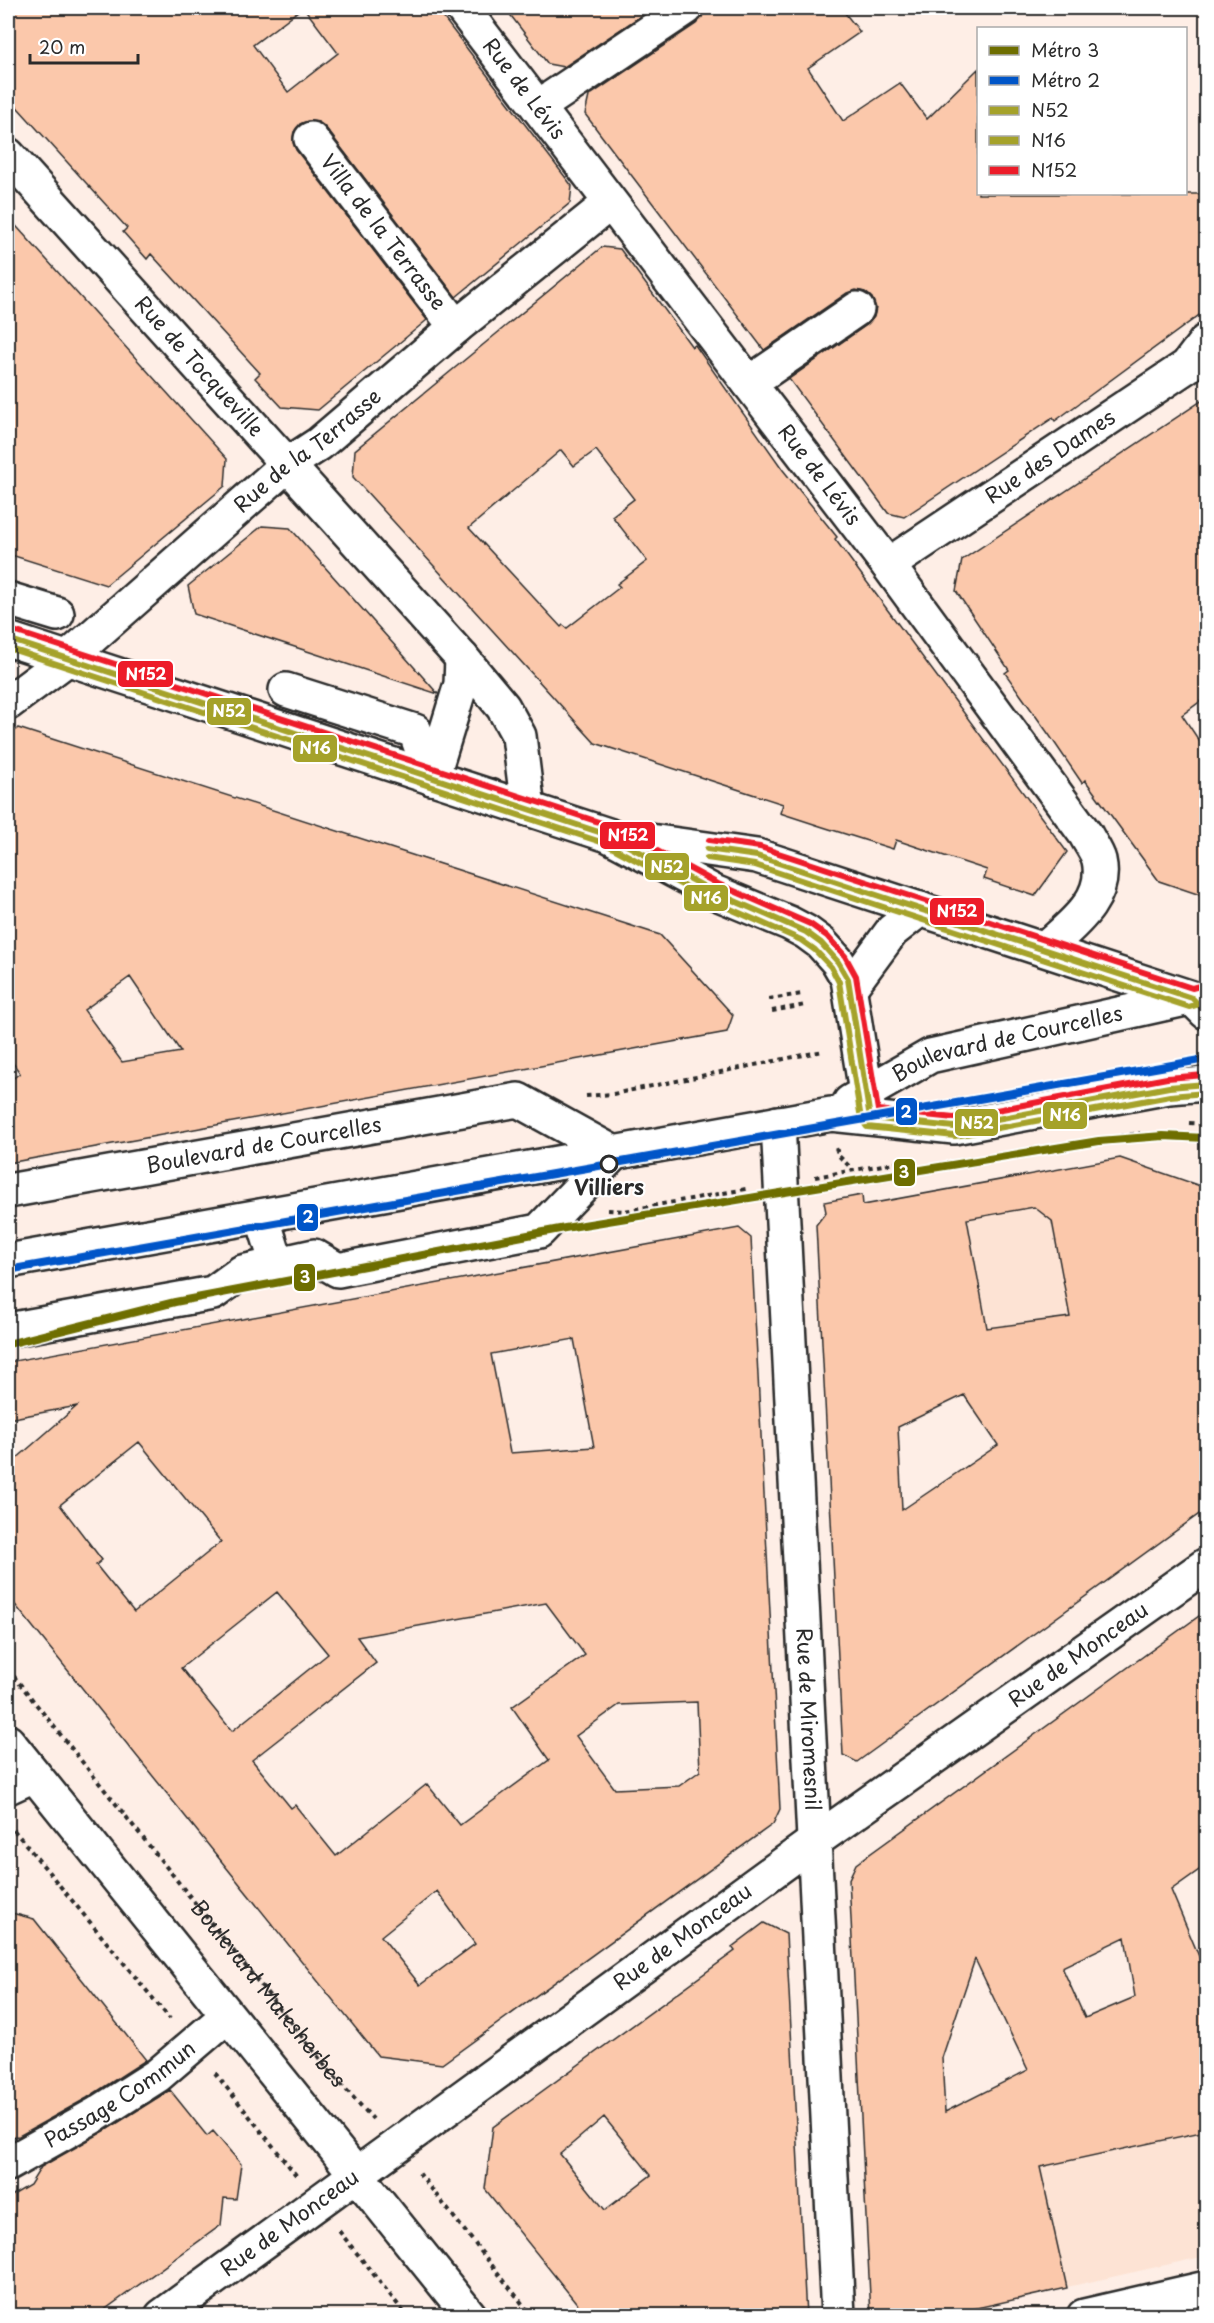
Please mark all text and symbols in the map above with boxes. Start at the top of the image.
scale bar [30,27,138,65]
legend [977,27,1187,195]
street label: Rue de Lévis [476,30,575,145]
text: 20 m [39,33,85,60]
text: Métro 3 [1031,36,1099,63]
text: Métro 2 [1031,66,1100,93]
text: N52 [1031,96,1069,123]
text: N16 [1031,126,1066,153]
street label: Villa de la Terrasse [314,146,455,316]
text: N152 [1031,156,1077,183]
street label: Rue de Tocqueville [128,288,272,443]
street label: Rue de la Terrasse [226,380,387,519]
street label: Rue des Dames [978,400,1121,510]
street label: Rue de Lévis [772,416,870,531]
line badge: N152 [117,660,174,688]
text: N152 [125,661,167,685]
line badge: N52 [206,697,252,726]
text: N52 [212,698,246,722]
line badge: N16 [292,734,338,763]
text: N16 [299,735,331,759]
line badge: N152 [599,821,656,850]
text: N152 [607,822,649,846]
line badge: N52 [644,852,690,881]
text: N52 [650,854,684,878]
line badge: N16 [683,884,729,912]
text: N16 [690,885,722,909]
line badge: N152 [929,897,985,926]
text: N152 [936,898,978,922]
street label: Boulevard de Courcelles [885,996,1125,1089]
line badge: 2 [895,1097,918,1126]
text: 2 [900,1099,912,1123]
line badge: N16 [1042,1101,1088,1130]
text: N16 [1049,1102,1081,1126]
street label: Boulevard de Courcelles [143,1107,384,1180]
line badge: N52 [954,1108,999,1137]
text: N52 [960,1110,994,1134]
marker: Villiers [600,1155,618,1173]
line badge: 3 [893,1158,916,1187]
text: 3 [899,1159,909,1183]
place label: Villiers [574,1170,644,1202]
line badge: 2 [296,1203,319,1232]
text: 2 [302,1204,314,1228]
line badge: 3 [293,1263,316,1292]
text: 3 [300,1264,310,1288]
street label: Rue de Monceau [1001,1593,1154,1714]
street label: Rue de Miromesnil [789,1627,831,1811]
street label: Rue de Monceau [606,1874,758,1997]
street label: Boulevard Malesherbes [184,1892,354,2094]
street label: Passage Commun [37,2032,202,2155]
street label: Rue de Monceau [212,2160,365,2283]

